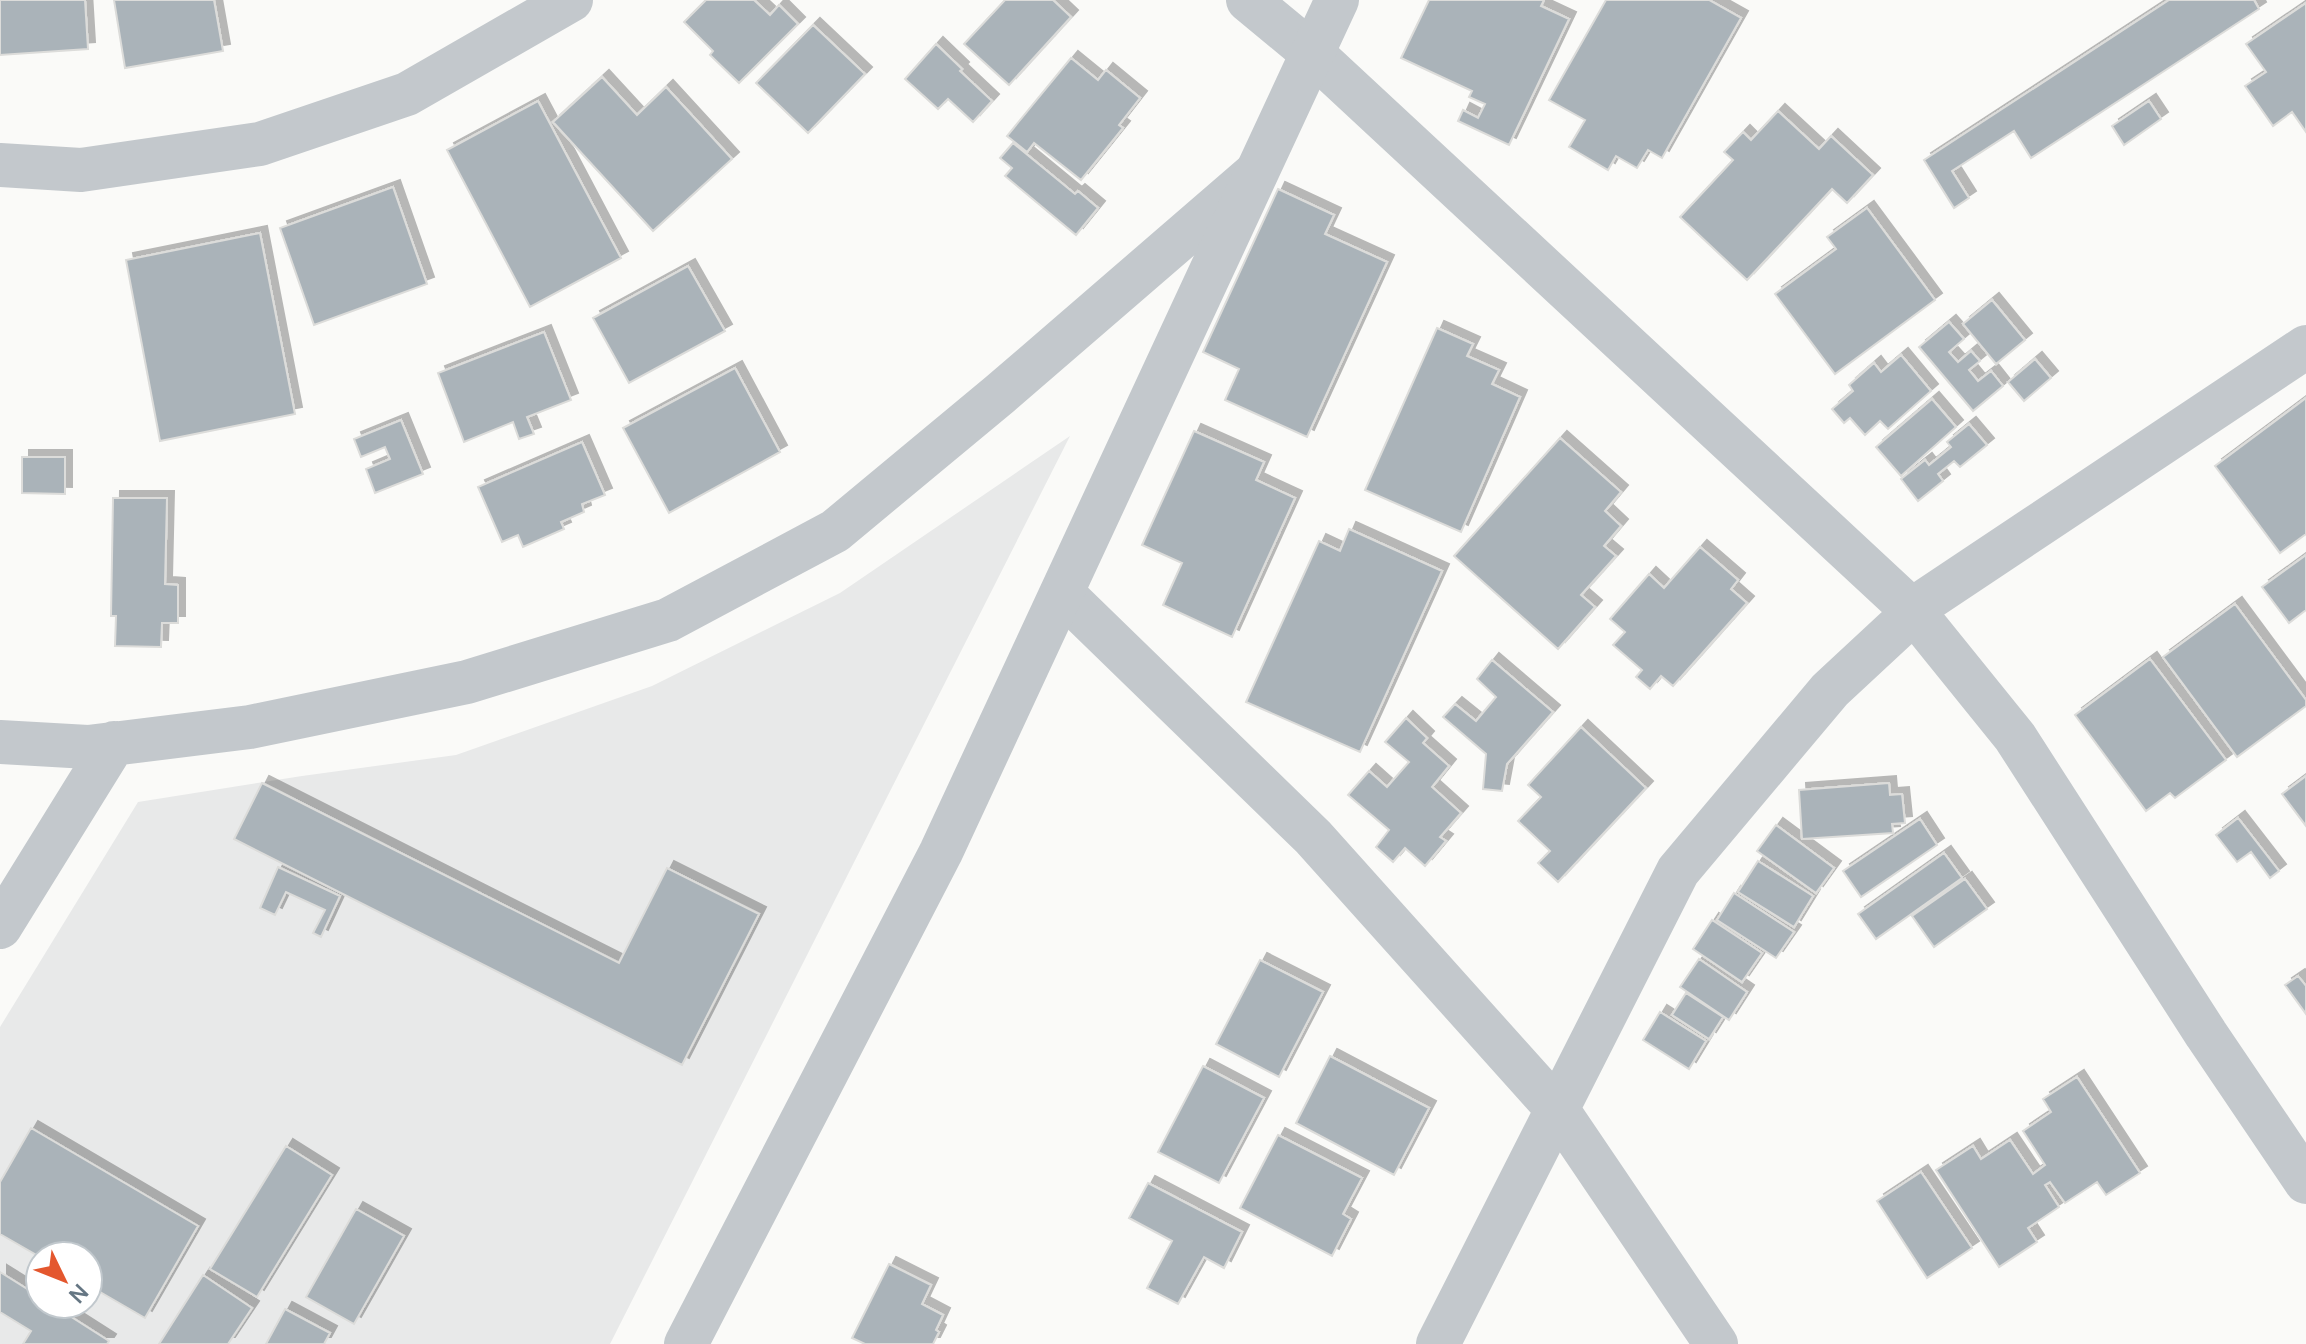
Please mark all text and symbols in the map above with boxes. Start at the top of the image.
north arrow [24,1240,104,1320]
text: N [62,1278,95,1310]

